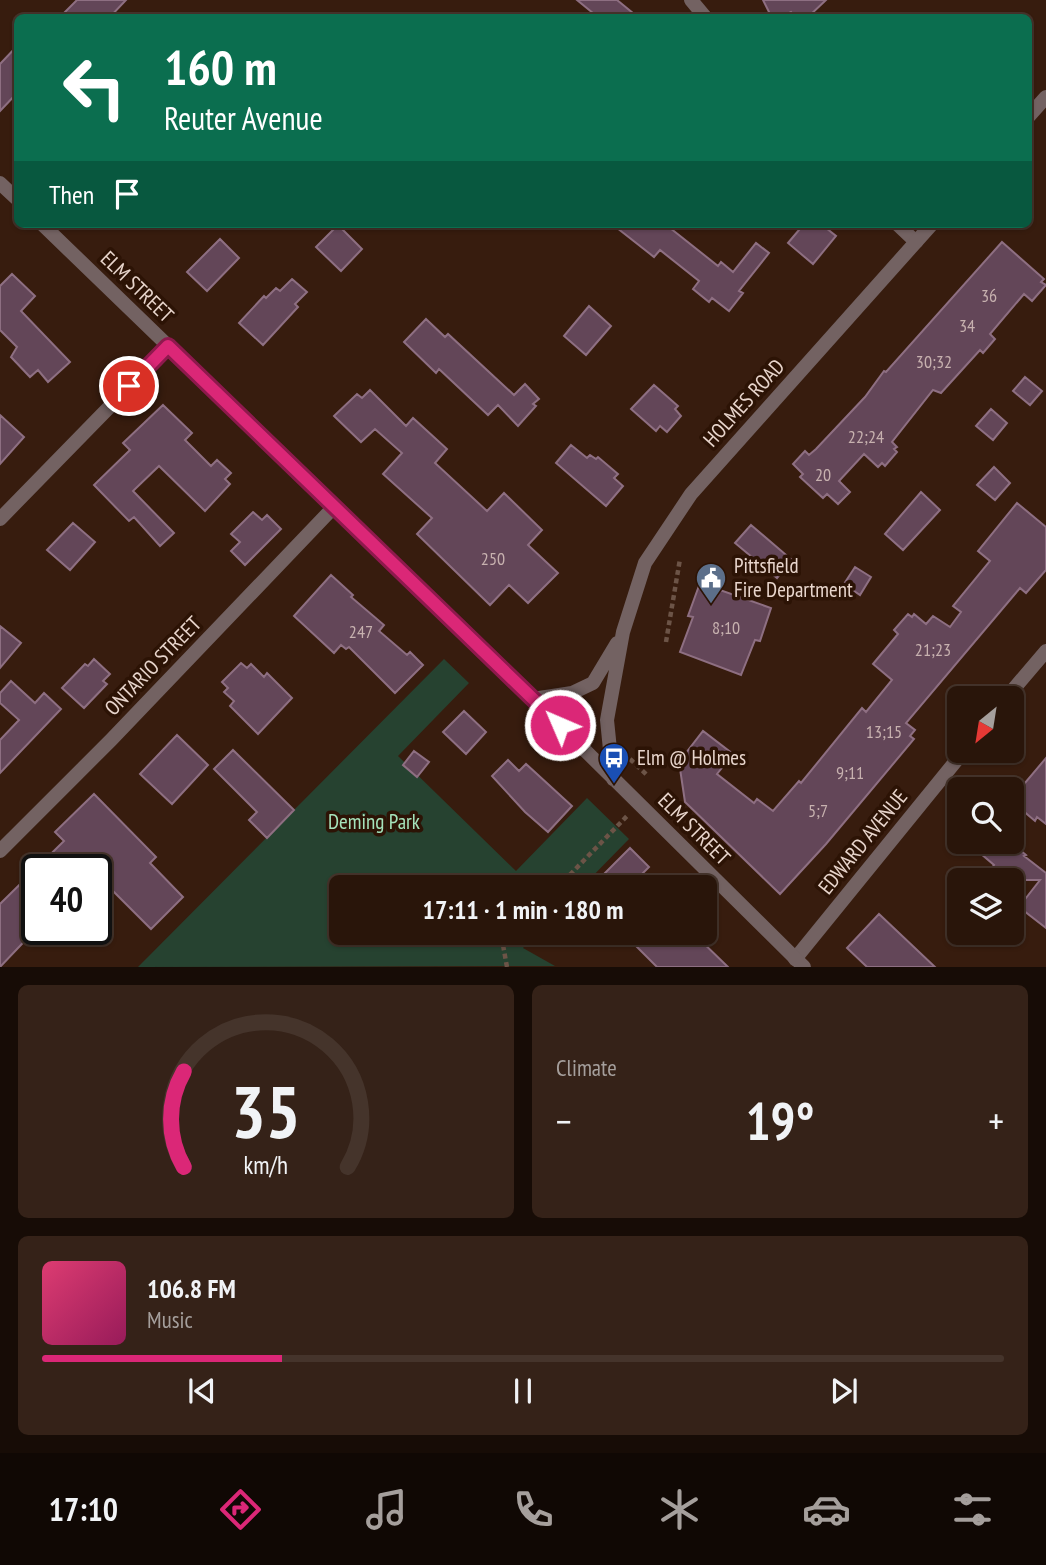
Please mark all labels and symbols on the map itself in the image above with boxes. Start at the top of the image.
street label: ELM STREET [95,245,180,329]
house number: 36 [981,284,997,307]
house number: 34 [959,314,975,337]
house number: 30;32 [916,350,952,373]
street label: HOLMES ROAD [697,353,790,452]
pin [99,356,159,416]
house number: 22;24 [848,425,884,448]
house number: 20 [815,463,831,486]
house number: 250 [481,547,505,570]
place label: Pittsfield Fire Department [734,552,853,603]
public building icon: Pittsfield Fire Department [694,561,728,605]
street label: ONTARIO STREET [99,610,207,721]
house number: 8;10 [712,616,740,639]
house number: 247 [349,620,373,643]
house number: 21;23 [915,638,951,661]
north arrow [947,686,1024,763]
position arrow [523,688,597,762]
house number: 13;15 [866,720,902,743]
bus stop icon: Elm @ Holmes [597,741,631,785]
place label: Elm @ Holmes [637,744,746,771]
house number: 9;11 [836,761,864,784]
street label: EDWARD AVENUE [812,784,913,900]
street label: ELM STREET [652,787,737,871]
house number: 5;7 [808,799,828,822]
park label: Deming Park [328,808,420,835]
speed limit sign: 40 [21,854,112,945]

